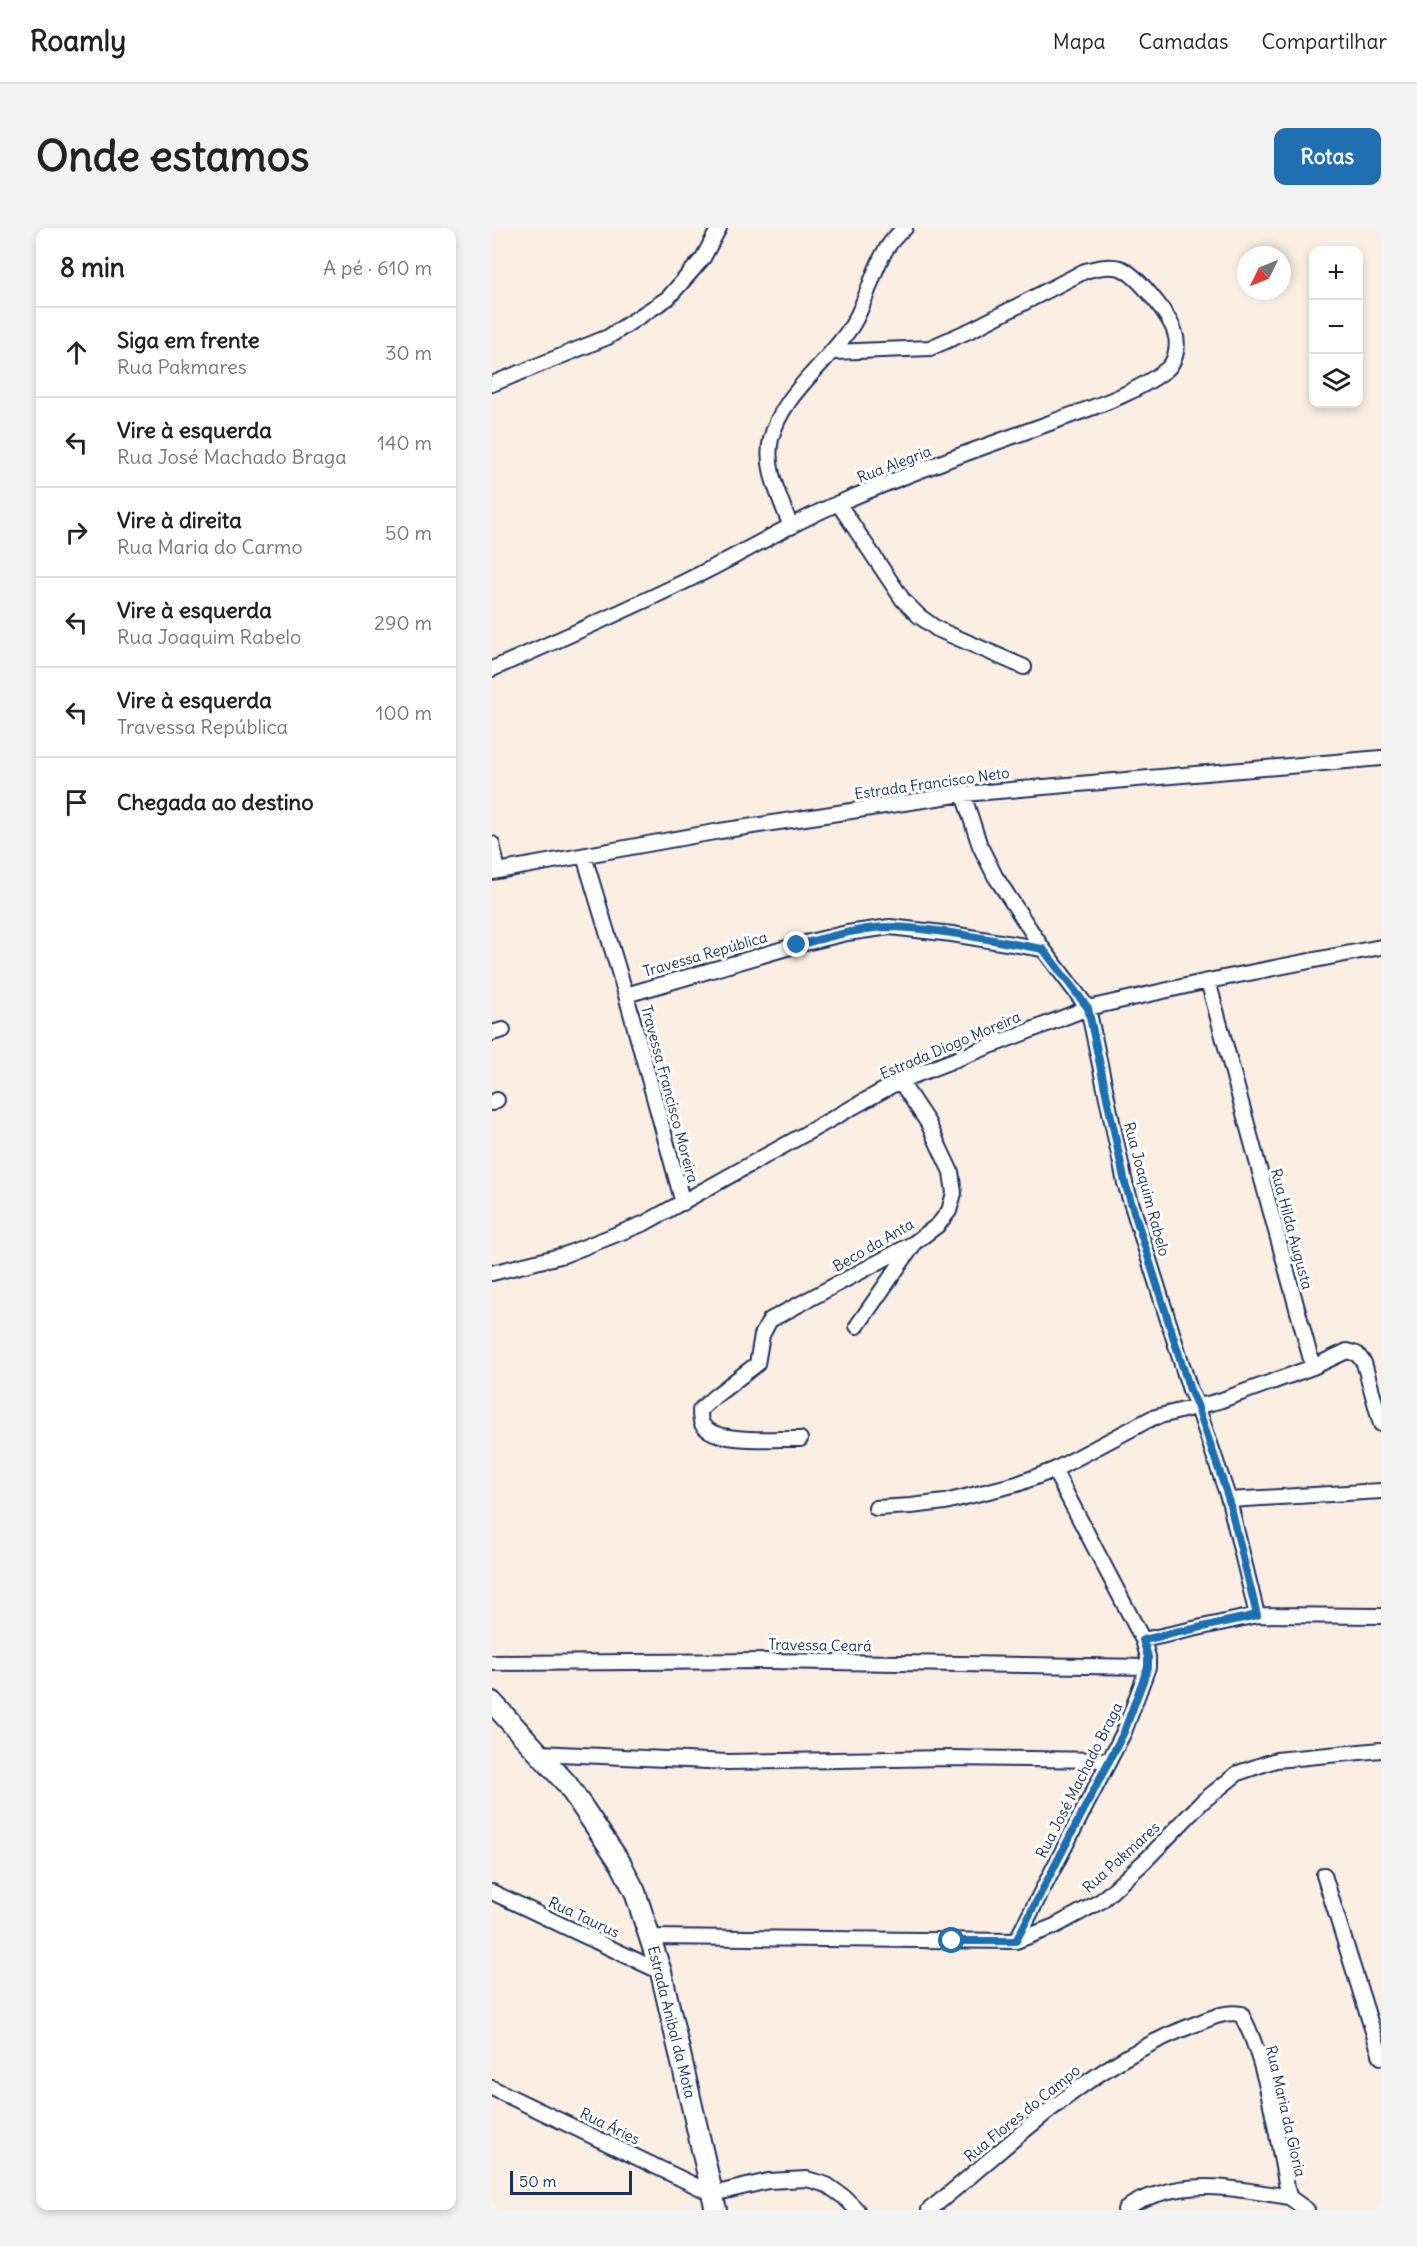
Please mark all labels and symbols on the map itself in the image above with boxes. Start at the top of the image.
north arrow [1237,246,1291,300]
street label: Rua Alegria [854,441,934,487]
street label: Estrada Francisco Neto [853,763,1011,803]
street label: Travessa República [641,927,770,981]
route end [783,931,809,957]
street label: Travessa Francisco Moreira [637,1003,703,1185]
street label: Estrada Diogo Moreira [877,1007,1024,1083]
street label: Rua Joaquim Rabelo [1120,1120,1174,1258]
street label: Rua Hilda Augusta [1267,1166,1317,1292]
street label: Beco da Anta [829,1214,917,1276]
street label: Travessa Ceará [768,1635,872,1655]
street label: Rua José Machado Braga [1031,1699,1127,1861]
street label: Rua Pakmares [1078,1817,1164,1897]
street label: Rua Taurus [545,1892,623,1942]
route start [938,1927,964,1953]
street label: Estrada Anibal da Mota [644,1944,700,2101]
street label: Rua Maria da Gloria [1262,2044,1310,2179]
street label: Rua Flores do Campo [960,2060,1084,2166]
street label: Rua Áries [577,2103,643,2149]
scale bar [510,2168,632,2196]

